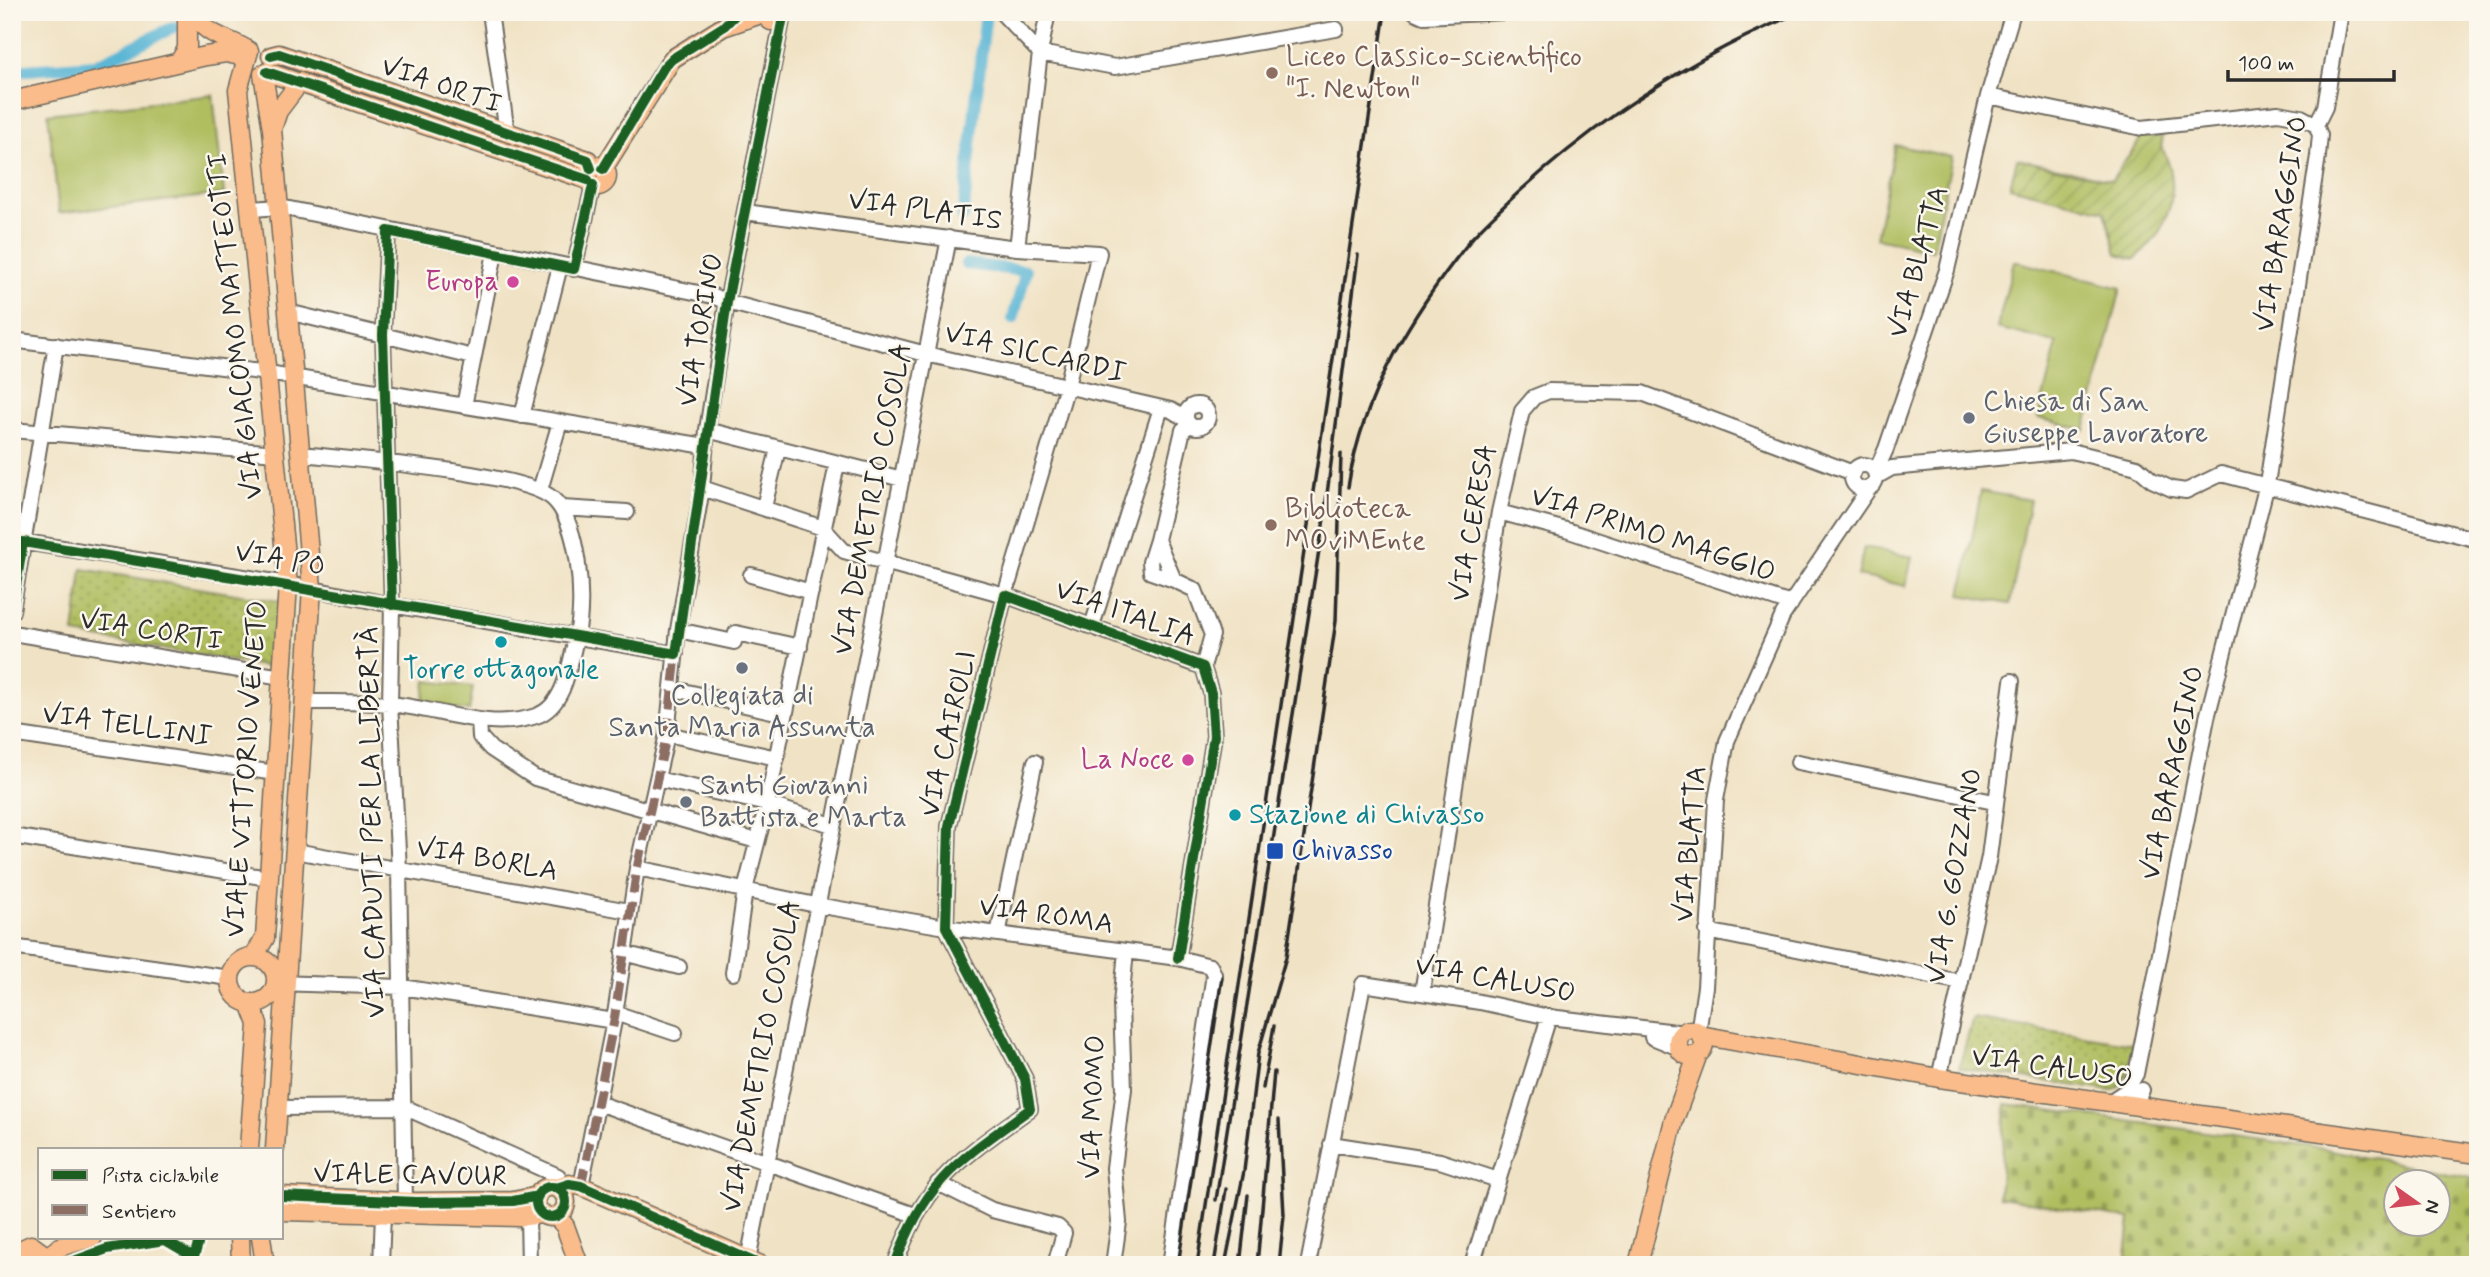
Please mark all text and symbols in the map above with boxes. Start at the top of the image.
scale bar [2228,38,2394,82]
place label: Liceo Classico-scientifico "I. Newton" [1286,39,1582,108]
street label: VIA ORTI [376,48,506,124]
text: 100 m [2238,50,2294,78]
marker: Liceo Classico-scientifico "I. Newton" [1264,65,1280,81]
street label: VIA BARAGGINO [2247,113,2317,335]
street label: VIA GIACOMO MATTEOTTI [199,151,273,501]
street label: VIA PLATIS [846,182,1004,240]
street label: VIA BLATTA [1880,182,1958,342]
street label: VIA TORINO [669,250,733,410]
place label: Europa [425,264,499,301]
marker: Europa [505,274,521,290]
street label: VIA SICCARDI [941,315,1129,393]
street label: VIA DEMETRIO COSOLA [825,340,921,658]
place label: Chiesa di San Giuseppe Lavoratore [1983,384,2208,453]
marker: Chiesa di San Giuseppe Lavoratore [1961,410,1977,426]
street label: VIA CERESA [1442,441,1506,605]
street label: VIA PRIMO MAGGIO [1526,478,1780,592]
place label: Biblioteca MOviMEnte [1285,491,1426,560]
marker: Biblioteca MOviMEnte [1263,517,1279,533]
street label: VIA PO [232,534,328,586]
street label: VIA ITALIA [1050,572,1200,656]
street label: VIALE VITTORIO VENETO [217,599,277,939]
street label: VIA CORTI [77,601,225,661]
street label: VIA CADUTI PER LA LIBERTÀ [351,626,395,1018]
marker: Torre ottagonale [493,634,509,650]
street label: VIA CAIROLI [912,647,986,821]
place label: Torre ottagonale [403,652,599,689]
marker: Collegiata di Santa Maria Assunta [734,660,750,676]
street label: VIA BARAGGINO [2132,663,2214,883]
place label: Collegiata di Santa Maria Assunta [609,678,875,747]
street label: VIA TELLINI [40,696,214,756]
place label: La Noce [1081,742,1174,779]
marker: La Noce [1180,752,1196,768]
street label: VIA BLATTA [1666,764,1716,924]
street label: VIA G. GOZZANO [1918,765,1992,987]
place label: Santi Giovanni Battista e Marta [700,768,907,837]
marker: Santi Giovanni Battista e Marta [678,794,694,810]
place label: Stazione di Chivasso [1249,797,1484,834]
marker: Stazione di Chivasso [1227,807,1243,823]
street label: VIA BORLA [413,829,561,891]
place label: Chivasso [1291,833,1393,870]
marker: Chivasso [1265,841,1285,861]
street label: VIA ROMA [976,888,1116,944]
street label: VIA DEMETRIO COSOLA [714,897,810,1215]
street label: VIA CALUSO [1412,948,1578,1012]
street label: VIA MOMO [1073,1034,1115,1180]
street label: VIA CALUSO [1969,1038,2135,1098]
legend [38,1148,284,1238]
street label: VIALE CAVOUR [313,1156,507,1196]
text: Pista ciclabile [102,1162,219,1190]
north arrow [2382,1168,2452,1238]
text: Sentiero [102,1198,176,1226]
text: N [2418,1198,2446,1216]

